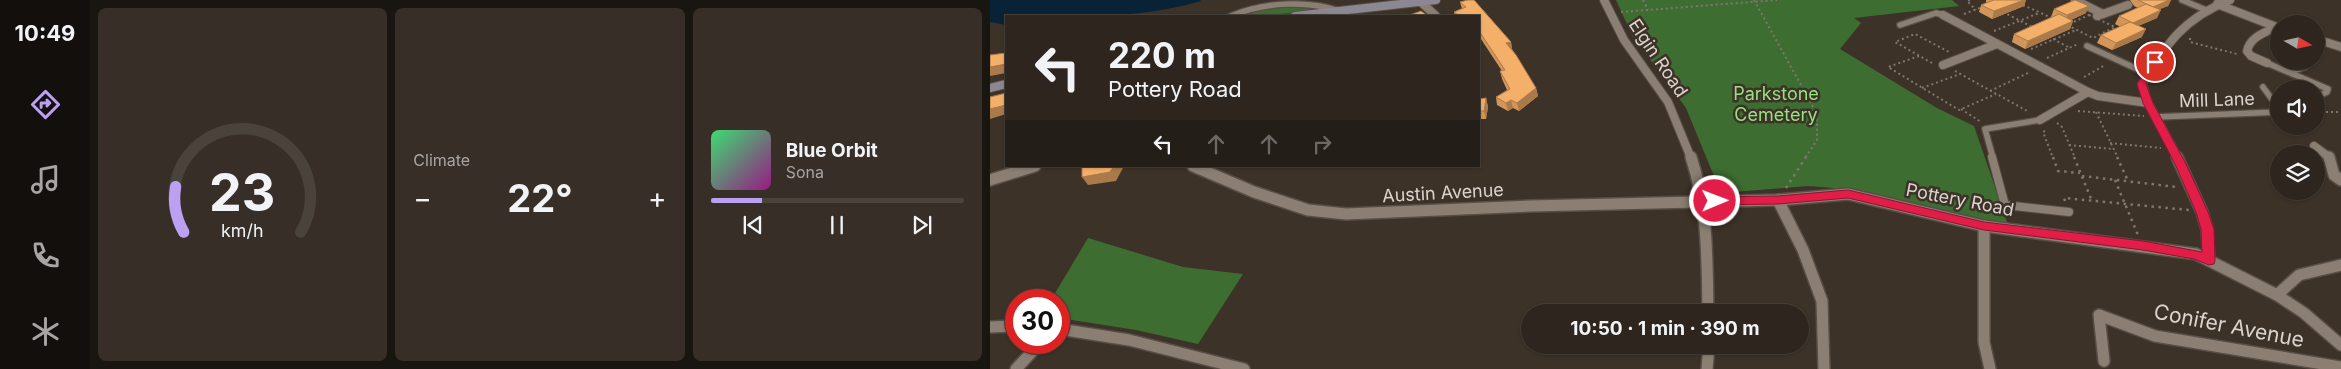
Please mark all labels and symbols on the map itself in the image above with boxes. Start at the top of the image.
street label: Elgin Road [1625,15,1692,101]
north arrow [2270,15,2325,70]
pin [2134,41,2176,83]
park label: Parkstone Cemetery [1733,83,1819,125]
street label: Mill Lane [2179,88,2255,111]
position arrow [1688,174,1740,226]
street label: Austin Avenue [1382,179,1504,206]
street label: Pottery Road [1904,179,2016,220]
speed limit sign: 30 [1005,289,1070,354]
street label: Conifer Avenue [2152,299,2306,352]

